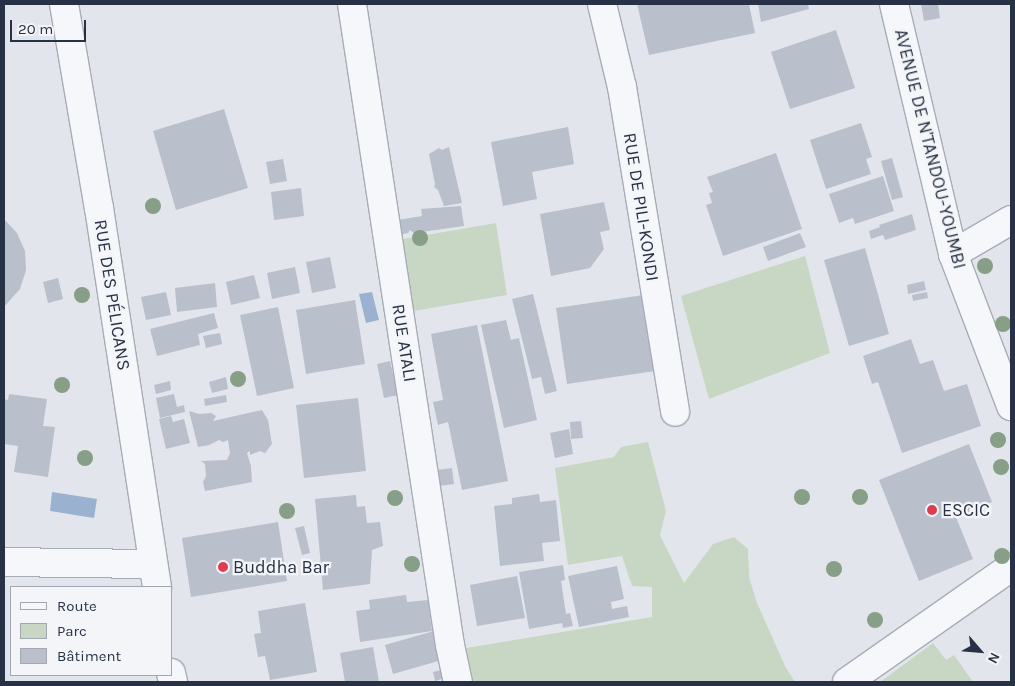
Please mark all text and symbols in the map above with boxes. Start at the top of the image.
scale bar [12,10,89,42]
text: 20 m [18,20,53,38]
street label: AVENUE DE N'TANDOU-YOUMBI [890,27,970,271]
street label: RUE DE PILI-KONDI [619,131,663,283]
street label: RUE DES PÉLICANS [89,218,135,372]
street label: RUE ATALI [387,302,421,384]
place label: ESCIC [942,499,990,521]
marker: ESCIC [926,504,938,516]
place label: Buddha Bar [233,556,329,578]
marker: Buddha Bar [217,561,229,573]
legend [10,586,172,676]
text: Route [57,597,97,615]
text: Parc [57,622,87,640]
north arrow [955,626,1005,676]
text: Bâtiment [57,647,121,665]
text: N [984,650,1004,666]

